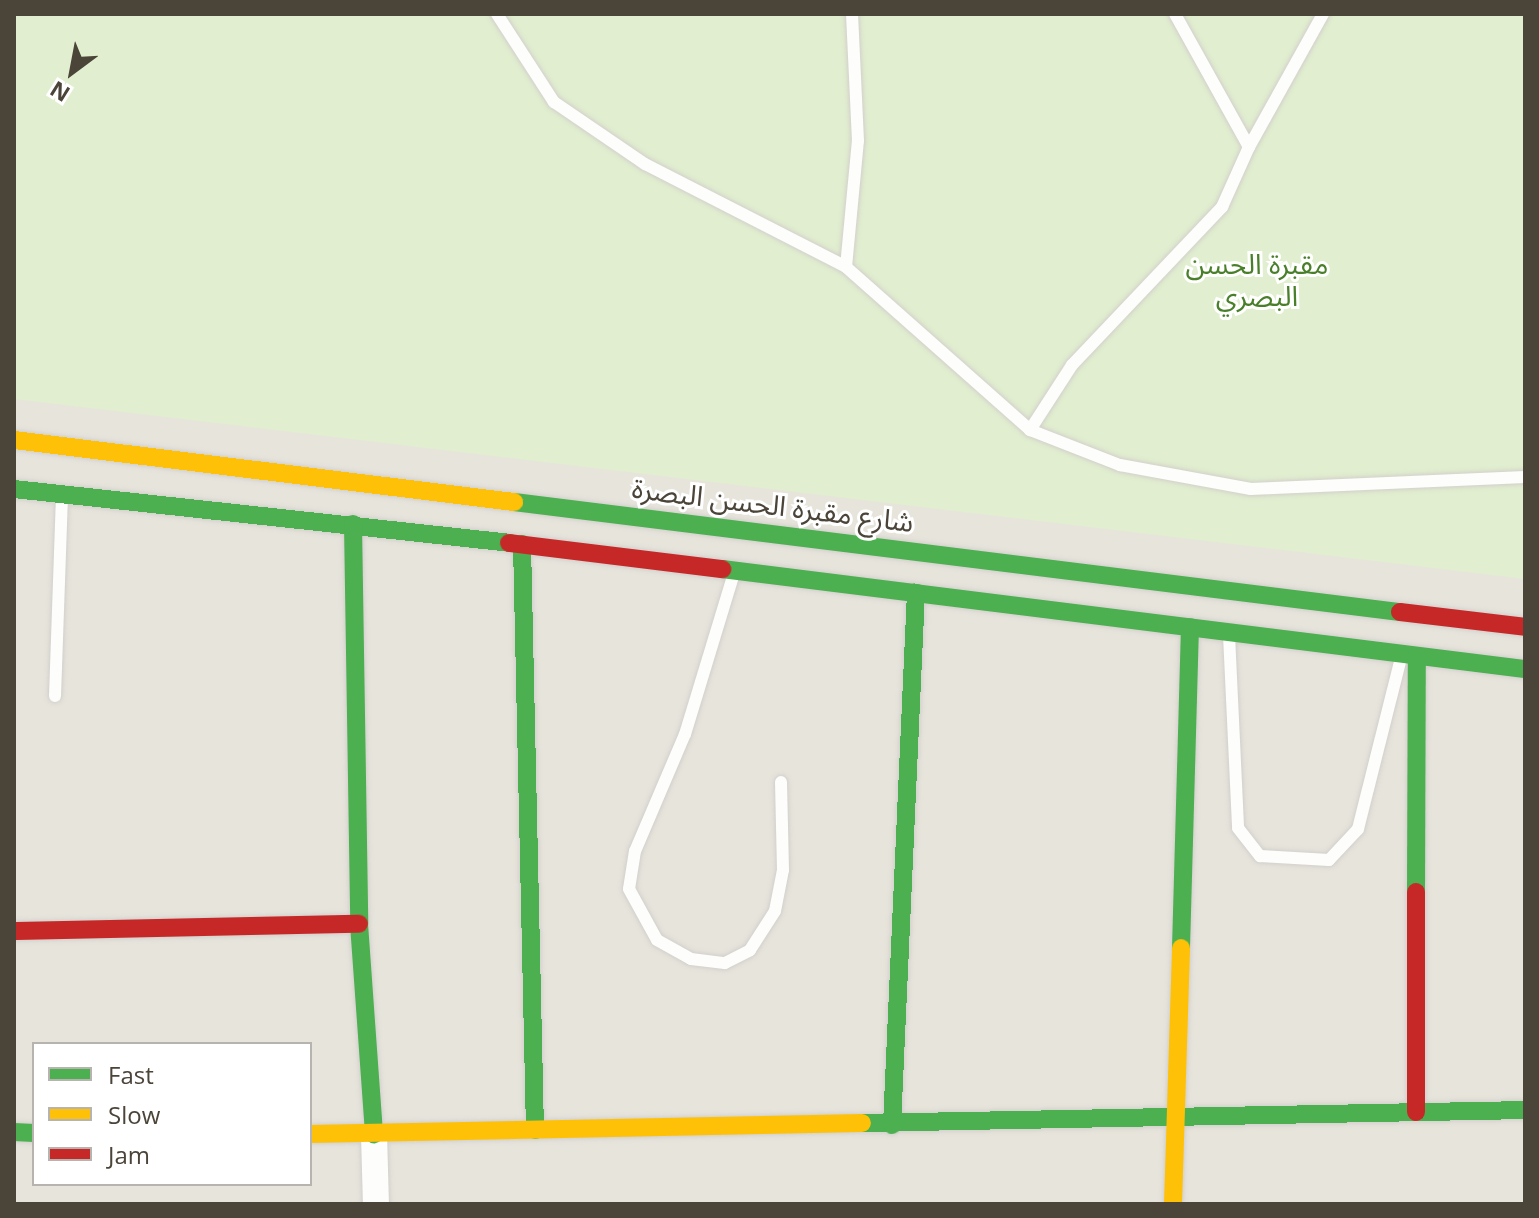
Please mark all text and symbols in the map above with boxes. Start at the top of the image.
north arrow [32,32,112,112]
text: N [44,75,75,110]
park label: مقبرة الحسن البصري [1186,246,1328,312]
street label: شارع مقبرة الحسن البصرة [630,470,916,538]
legend [32,1042,312,1186]
text: Fast [108,1058,154,1091]
text: Slow [108,1098,160,1131]
text: Jam [108,1138,150,1171]

